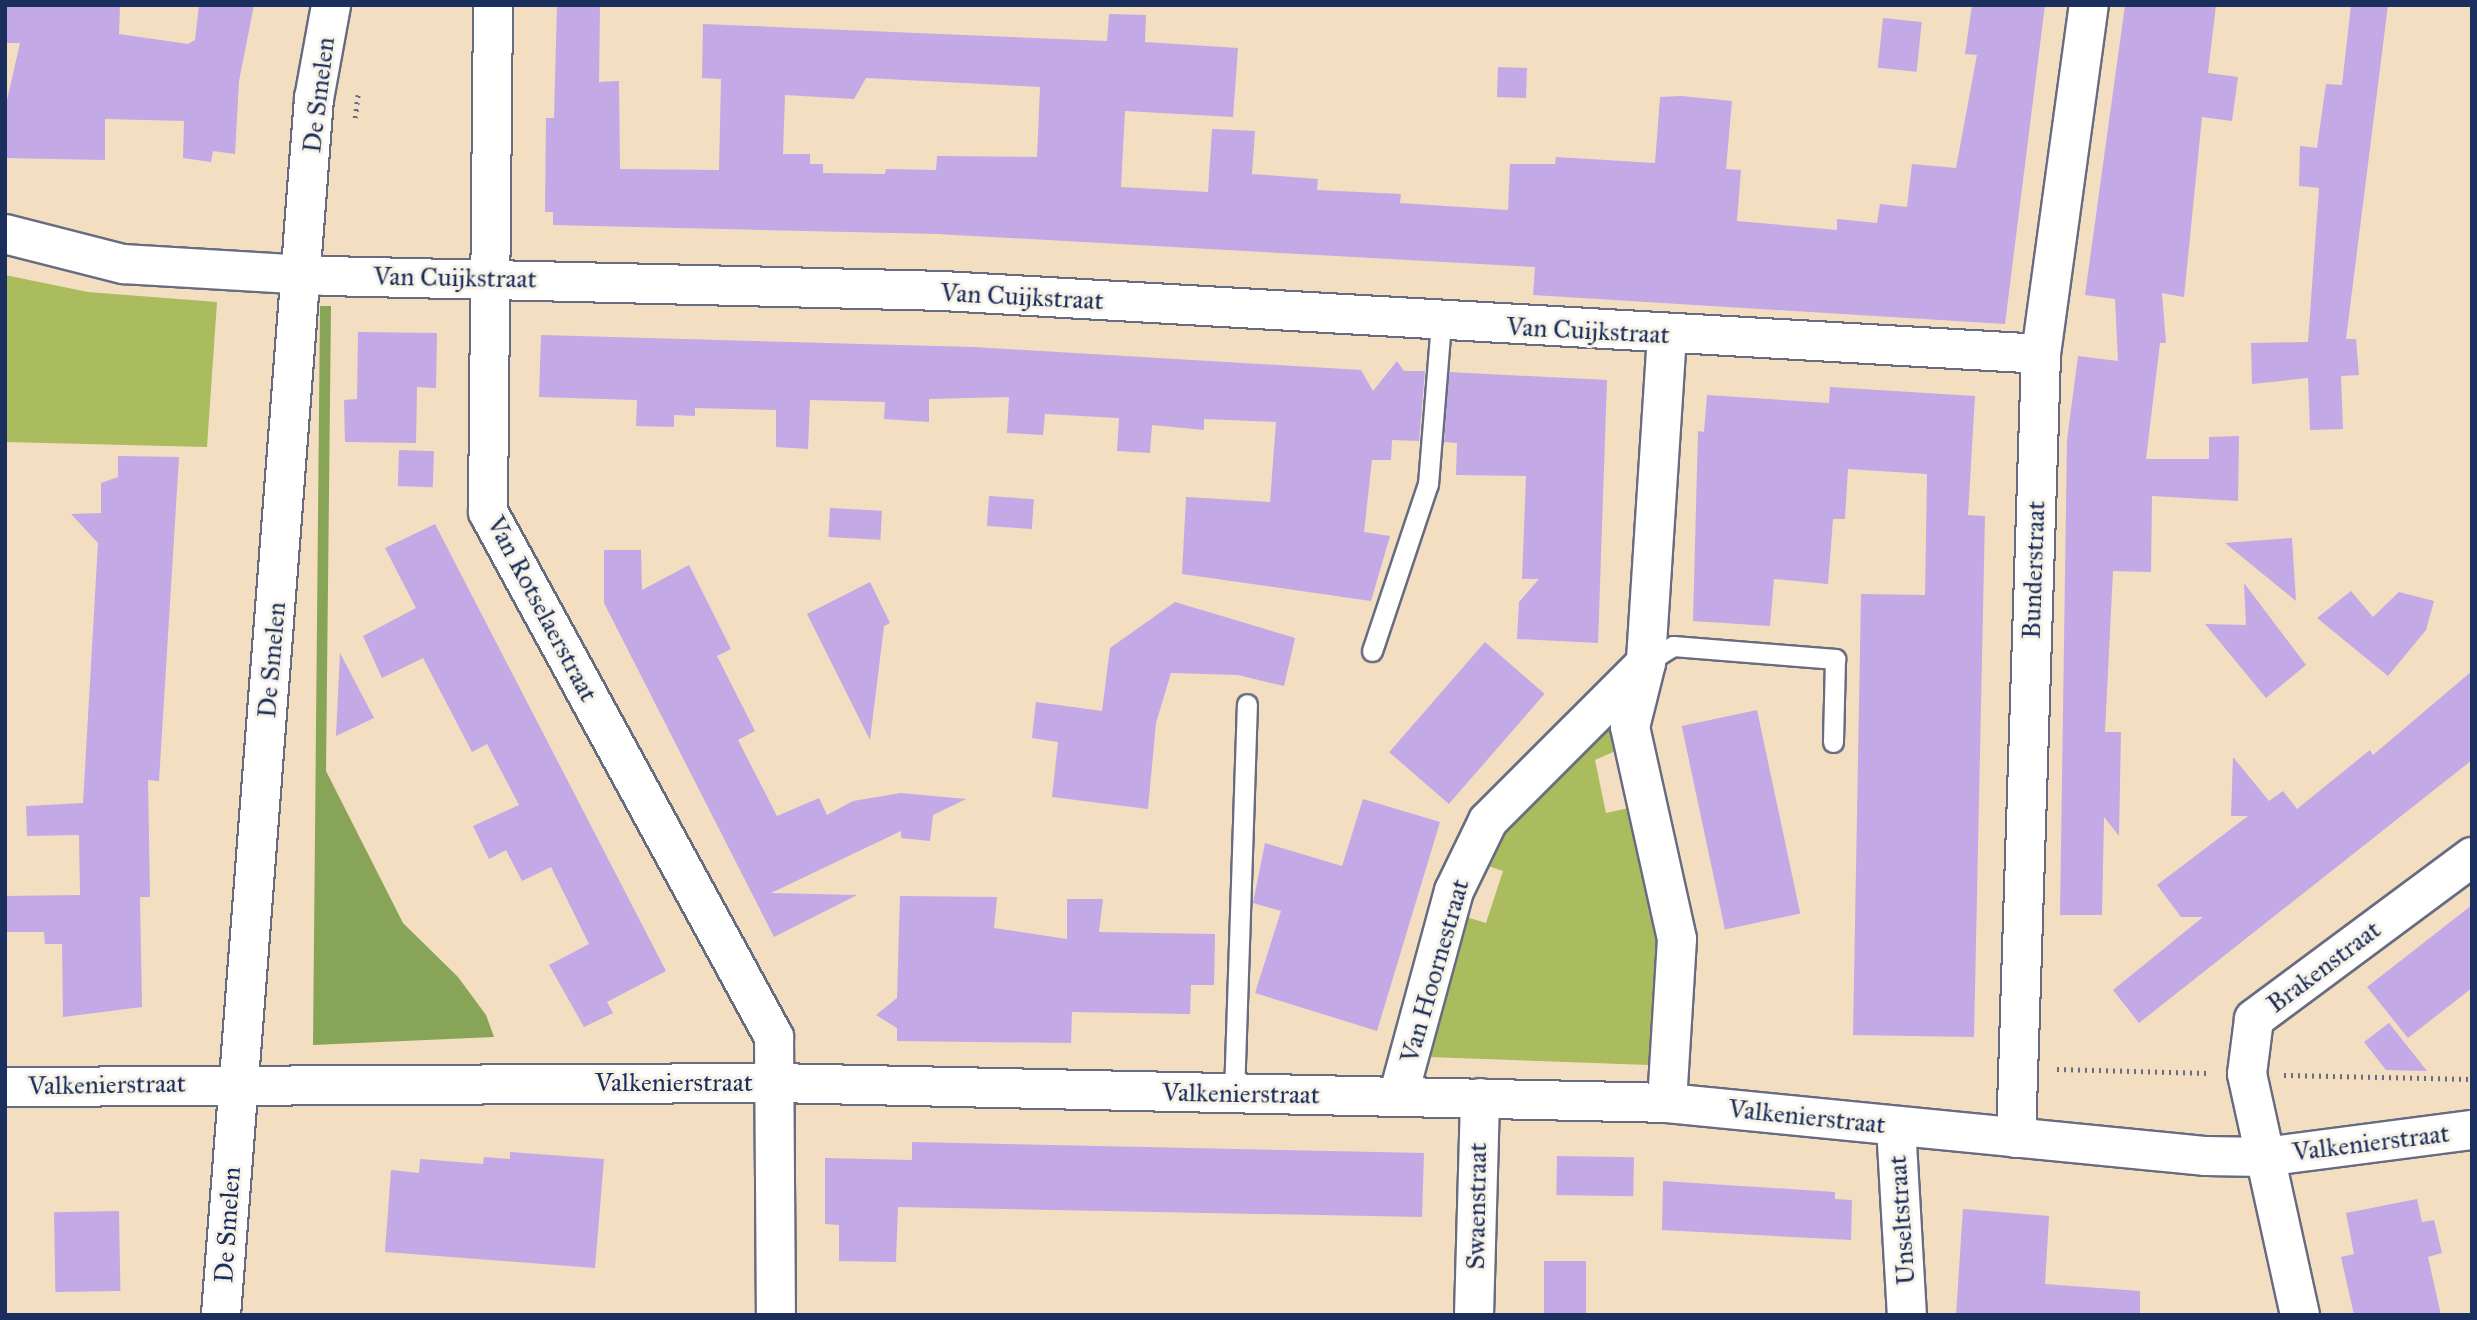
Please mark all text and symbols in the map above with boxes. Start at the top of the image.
street label: De Smelen [296,35,342,155]
street label: Van Cuijkstraat [373,261,537,295]
street label: Van Cuijkstraat [940,277,1104,317]
street label: Van Cuijkstraat [1506,311,1670,351]
street label: Bunderstraat [2016,500,2052,640]
street label: Van Rotselaerstraat [480,511,604,707]
street label: De Smelen [251,601,293,719]
street label: Van Hoornestraat [1394,876,1476,1066]
street label: Brakenstraat [2261,914,2387,1020]
street label: Valkenierstraat [595,1067,753,1099]
street label: Valkenierstraat [28,1068,186,1102]
street label: Valkenierstraat [1162,1077,1320,1111]
street label: Valkenierstraat [1727,1093,1887,1141]
street label: Valkenierstraat [2291,1118,2451,1168]
street label: Swaenstraat [1460,1142,1494,1270]
street label: Unseltstraat [1882,1154,1922,1286]
street label: De Smelen [208,1166,248,1284]

